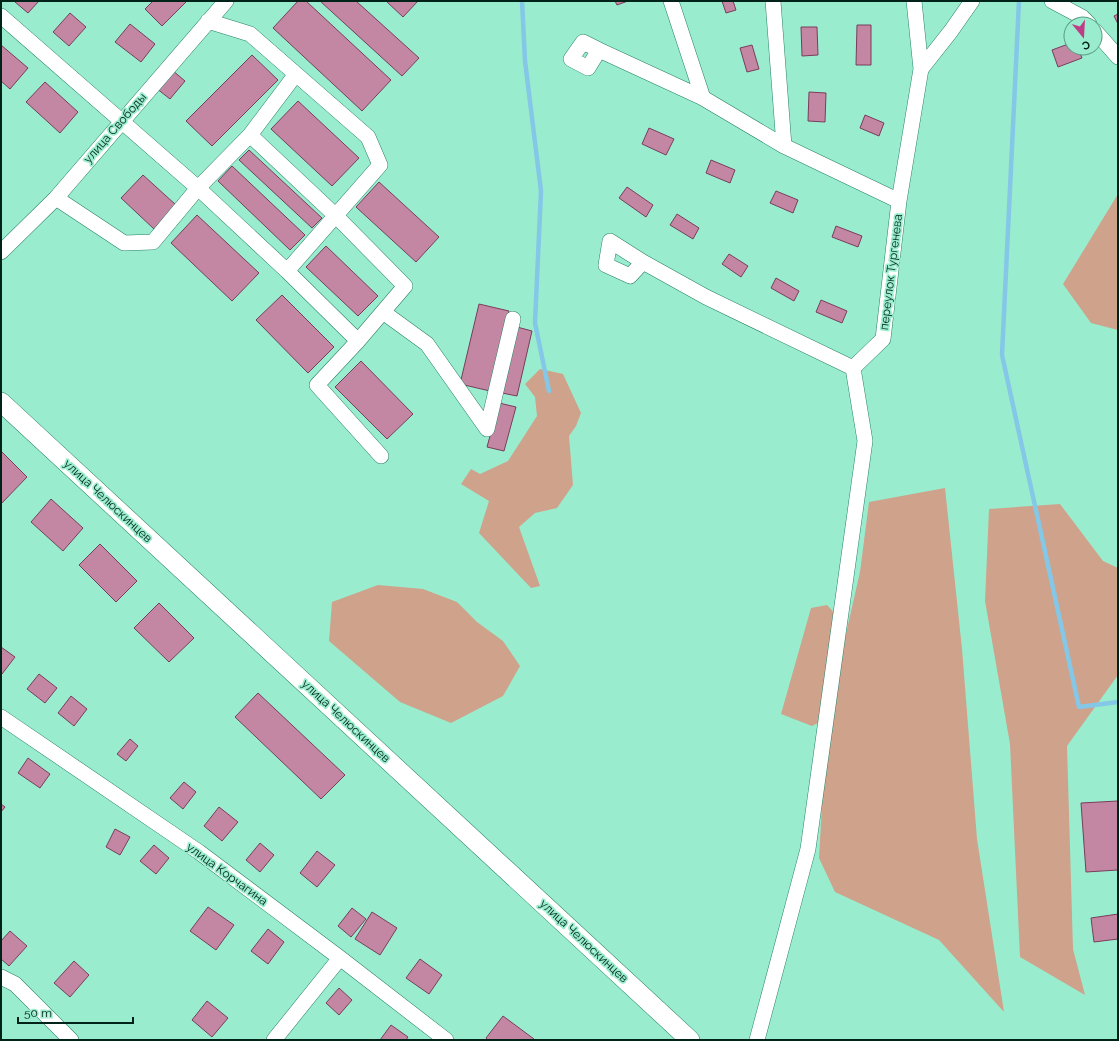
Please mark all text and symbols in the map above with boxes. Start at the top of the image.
north arrow [1063,16,1103,56]
text: С [1080,38,1092,53]
street label: улица Свободы [81,90,149,166]
street label: переулок Тургенева [877,213,905,331]
street label: улица Челюскинцев [61,457,155,545]
street label: улица Челюскинцев [299,677,393,765]
street label: улица Корчагина [184,840,270,908]
street label: улица Челюскинцев [537,897,631,985]
scale bar [18,999,133,1025]
text: 50 m [24,1006,52,1020]

